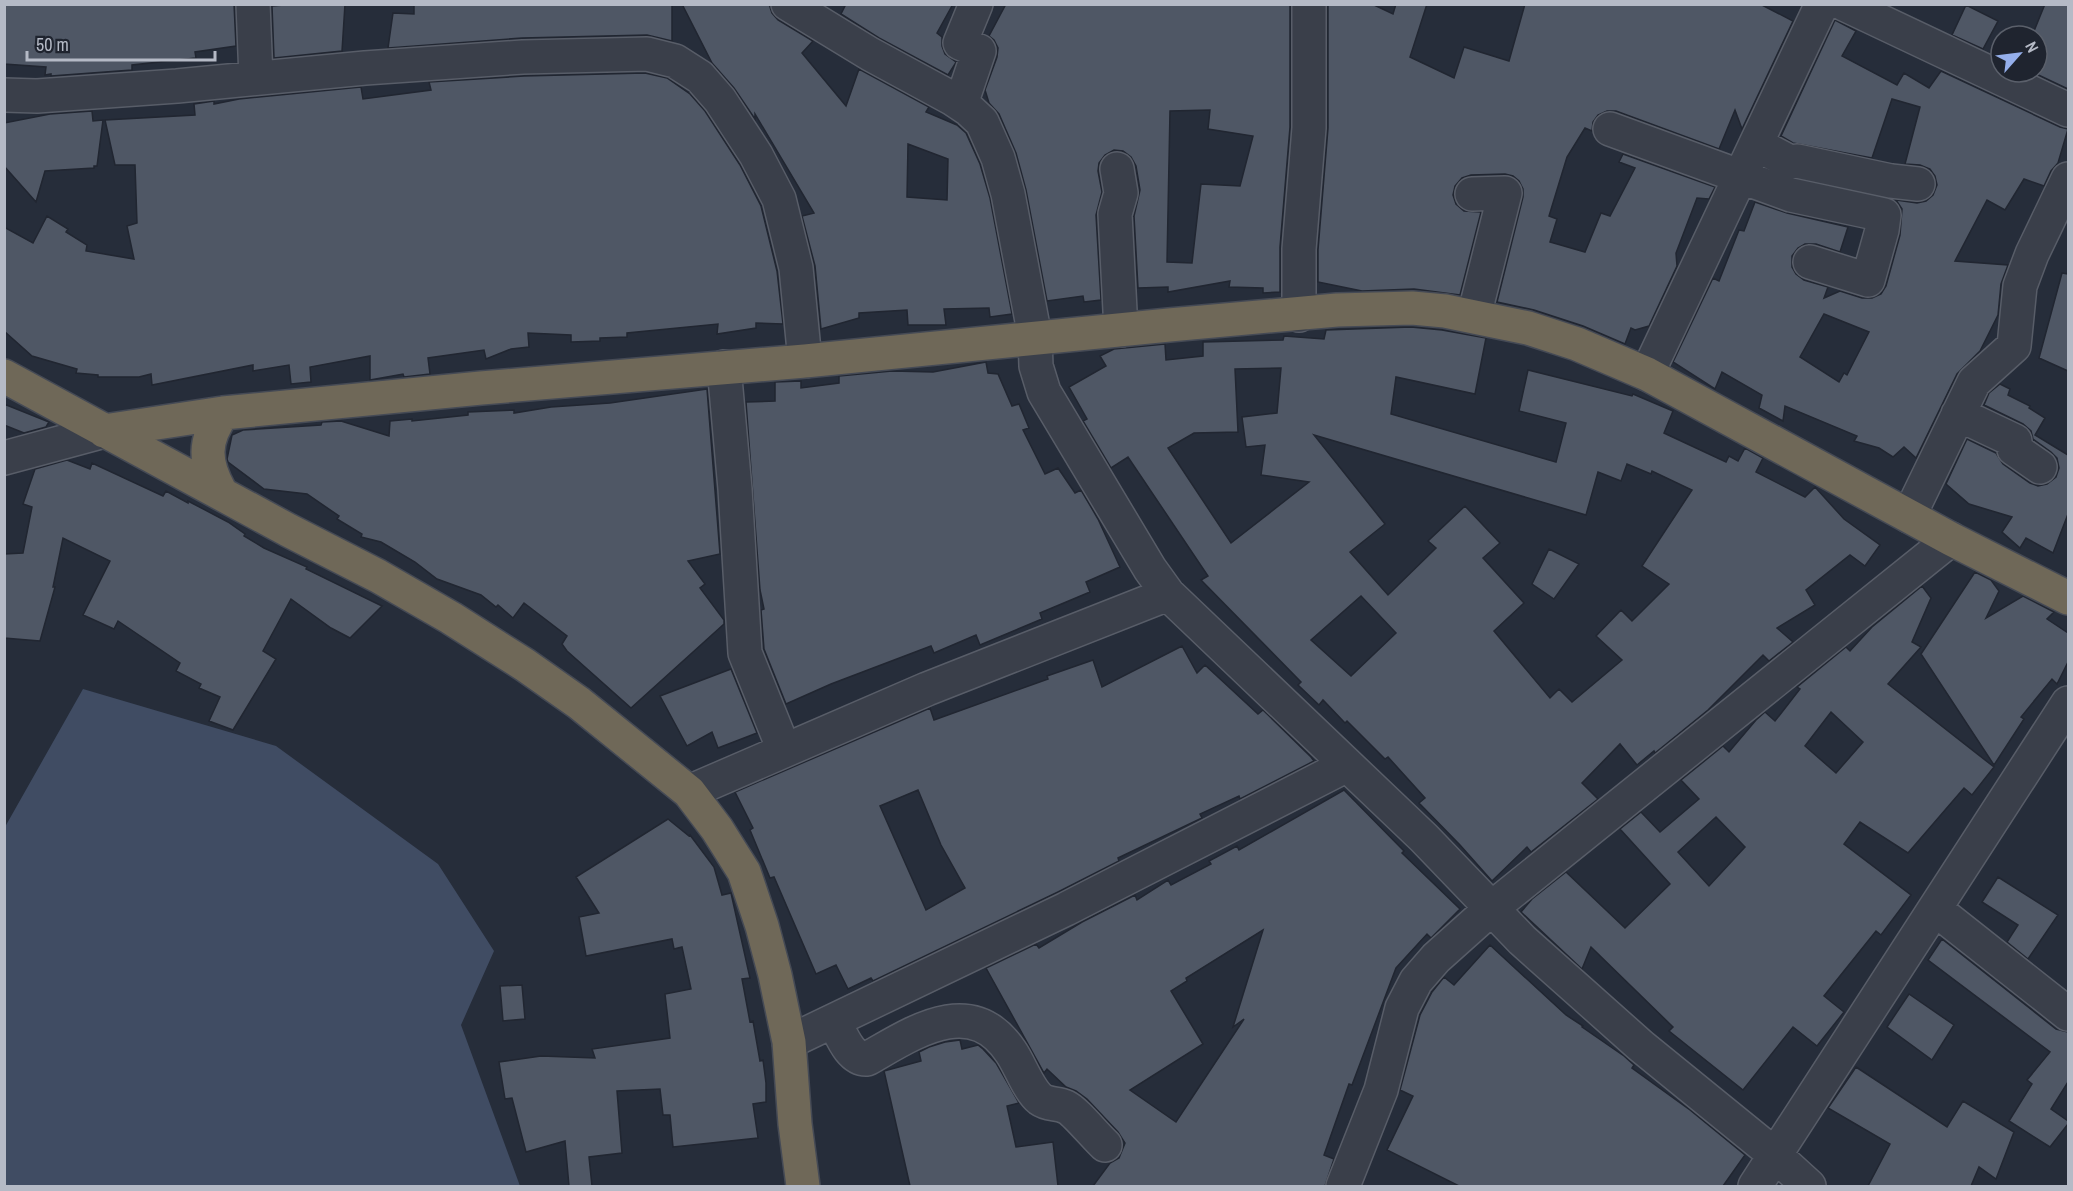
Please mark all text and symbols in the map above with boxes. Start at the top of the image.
scale bar [27,24,214,62]
north arrow [1989,24,2049,84]
text: 50 m [36,32,69,57]
text: N [2020,38,2044,56]

